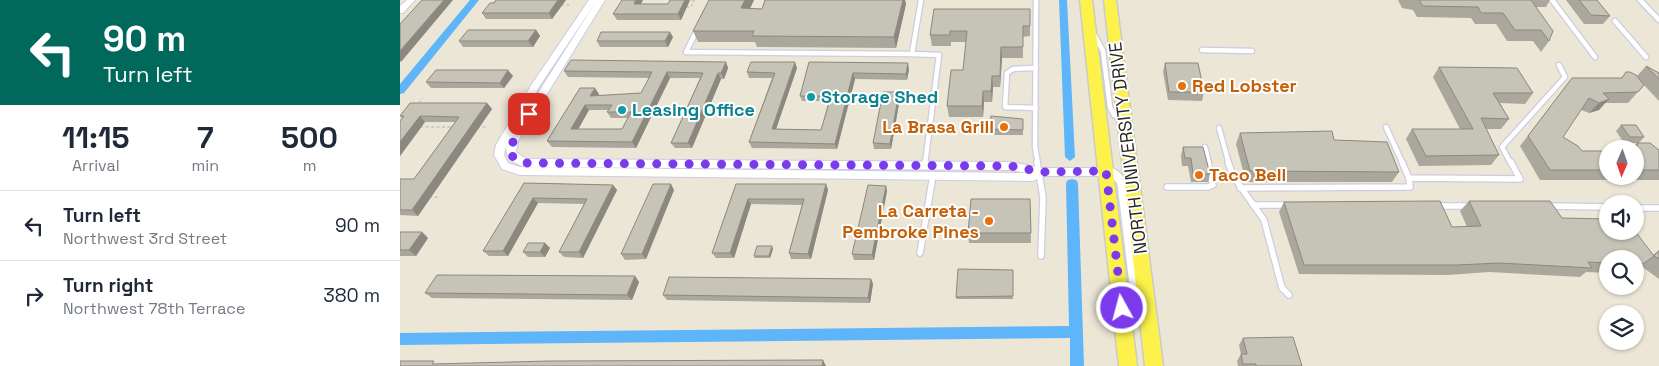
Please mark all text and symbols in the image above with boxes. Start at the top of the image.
text: 90 m [103,17,186,61]
icon: left [20,20,85,85]
street label: NORTH UNIVERSITY DRIVE [1103,41,1152,255]
text: Turn left [103,60,193,88]
place label: Red Lobster [1192,74,1297,97]
marker: Red Lobster [1176,80,1188,92]
place label: Storage Shed [821,85,938,108]
marker: Storage Shed [805,91,817,103]
pin [508,93,550,135]
place label: Leasing Office [632,98,755,121]
icon: arrive [515,100,543,128]
marker: Leasing Office [616,104,628,116]
place label: La Brasa Grill [882,115,994,138]
text: 11:15 [62,118,130,157]
text: 7 [197,118,214,157]
text: 500 [281,118,338,157]
marker: La Brasa Grill [998,121,1010,133]
north arrow [1599,140,1644,185]
map controls [1599,140,1644,350]
text: Arrival [72,155,120,176]
text: min [192,155,219,176]
text: m [303,155,316,176]
place label: Taco Bell [1209,163,1286,186]
marker: Taco Bell [1193,169,1205,181]
button: sound [1599,195,1644,240]
place label: La Carreta - Pembroke Pines [842,199,979,243]
text: Turn left [63,203,141,228]
icon: left [20,212,48,240]
text: 90 m [335,213,380,238]
marker: La Carreta - Pembroke Pines [983,215,995,227]
text: Northwest 3rd Street [63,228,227,249]
button: search [1599,250,1644,295]
text: Turn right [63,273,153,298]
position arrow [1095,281,1147,333]
icon: right [20,282,48,310]
text: 380 m [323,283,380,308]
text: Northwest 78th Terrace [63,298,245,319]
button: layers [1599,305,1644,350]

